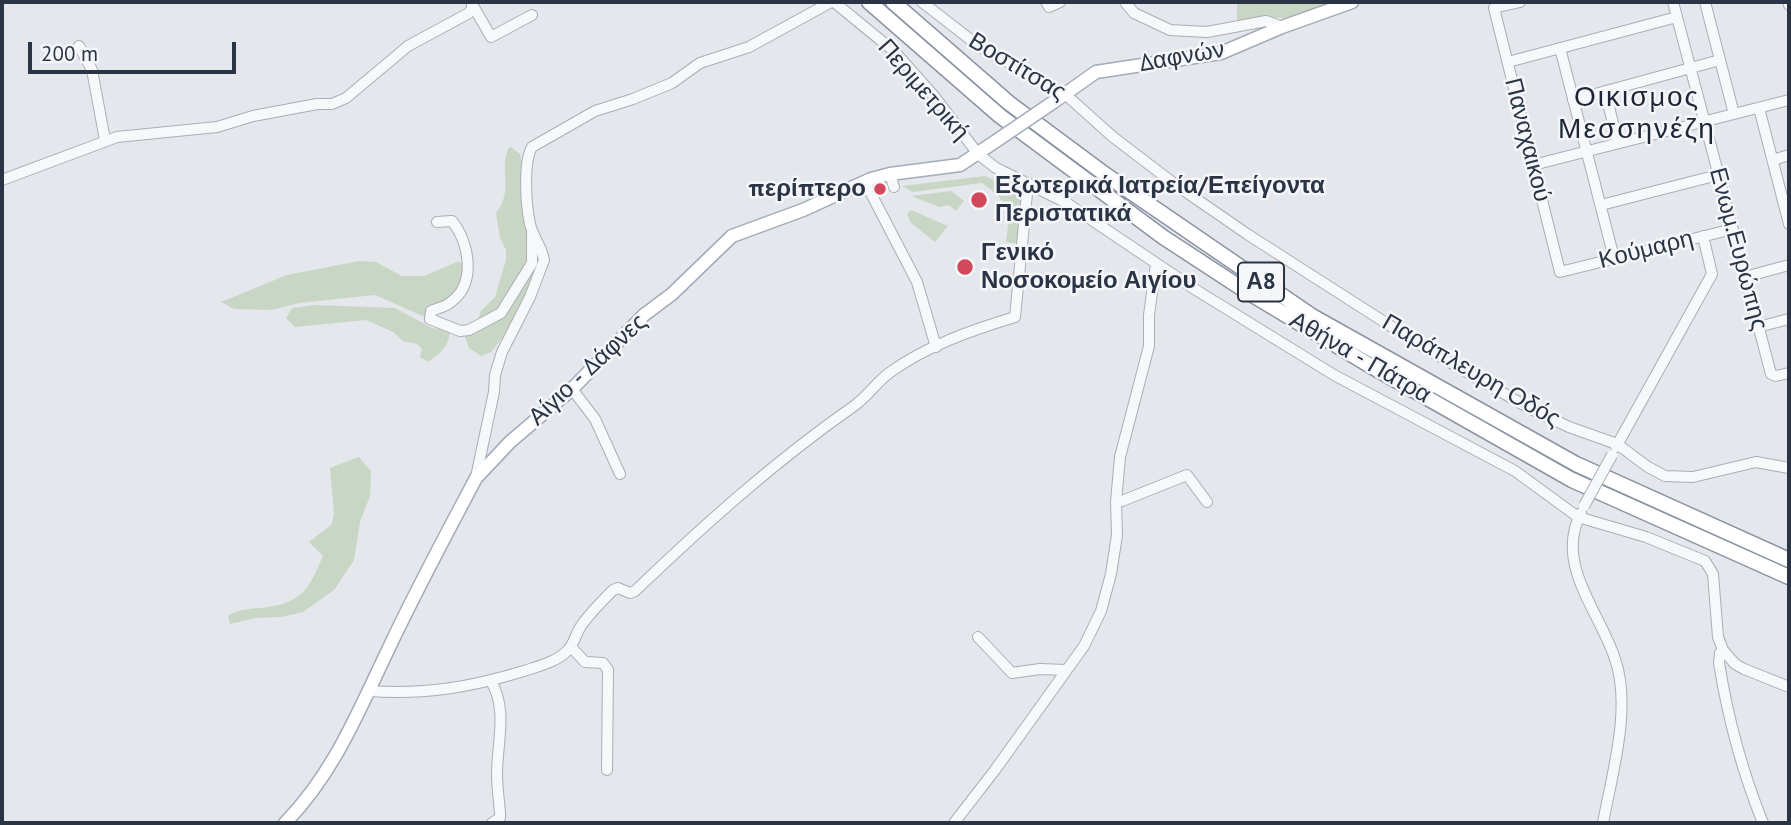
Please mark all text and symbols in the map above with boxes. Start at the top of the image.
street label: Βοστίτσας [963,27,1071,107]
scale bar [32,28,240,72]
street label: Περιμετρική [871,33,975,147]
street label: Δαφνών [1137,35,1227,79]
text: 200 m [41,40,98,67]
street label: Παναχαικού [1498,75,1556,205]
district label: Οικισμος Μεσσηνέζη [1559,81,1715,147]
street label: Ενωμ.Ευρώπης [1702,164,1774,334]
place label: Εξωτερικά Ιατρεία/Επείγοντα Περιστατικά [995,172,1325,228]
place label: περίπτερο [748,175,866,203]
marker: περίπτερο [872,181,888,197]
marker: Εξωτερικά Ιατρεία/Επείγοντα Περιστατικά [969,190,989,210]
street label: Κούμαρη [1596,224,1696,276]
place label: Γενικό Νοσοκομείο Αιγίου [981,239,1196,295]
marker: Γενικό Νοσοκομείο Αιγίου [955,257,975,277]
road number: Α8 [1238,262,1284,302]
street label: Αθήνα - Πάτρα [1284,306,1436,410]
street label: Αίγιο - Δάφνες [523,308,653,432]
street label: Παράπλευρη Οδός [1377,308,1565,434]

